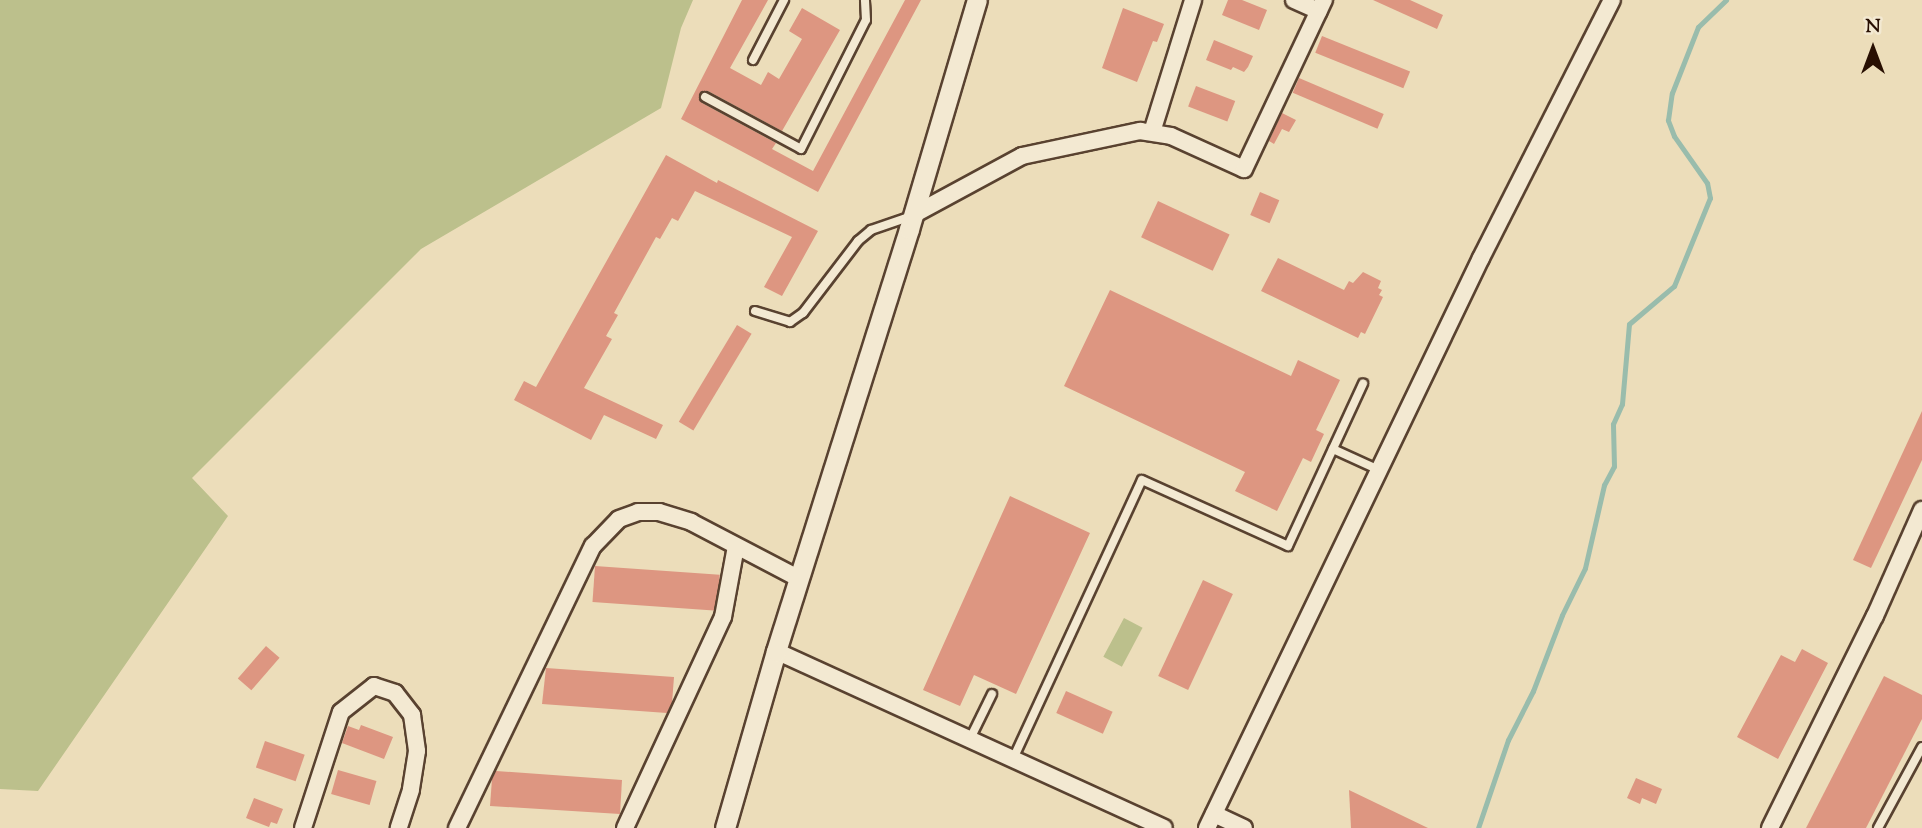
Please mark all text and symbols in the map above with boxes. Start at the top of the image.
north arrow [1838,14,1908,84]
text: N [1865,14,1881,41]

